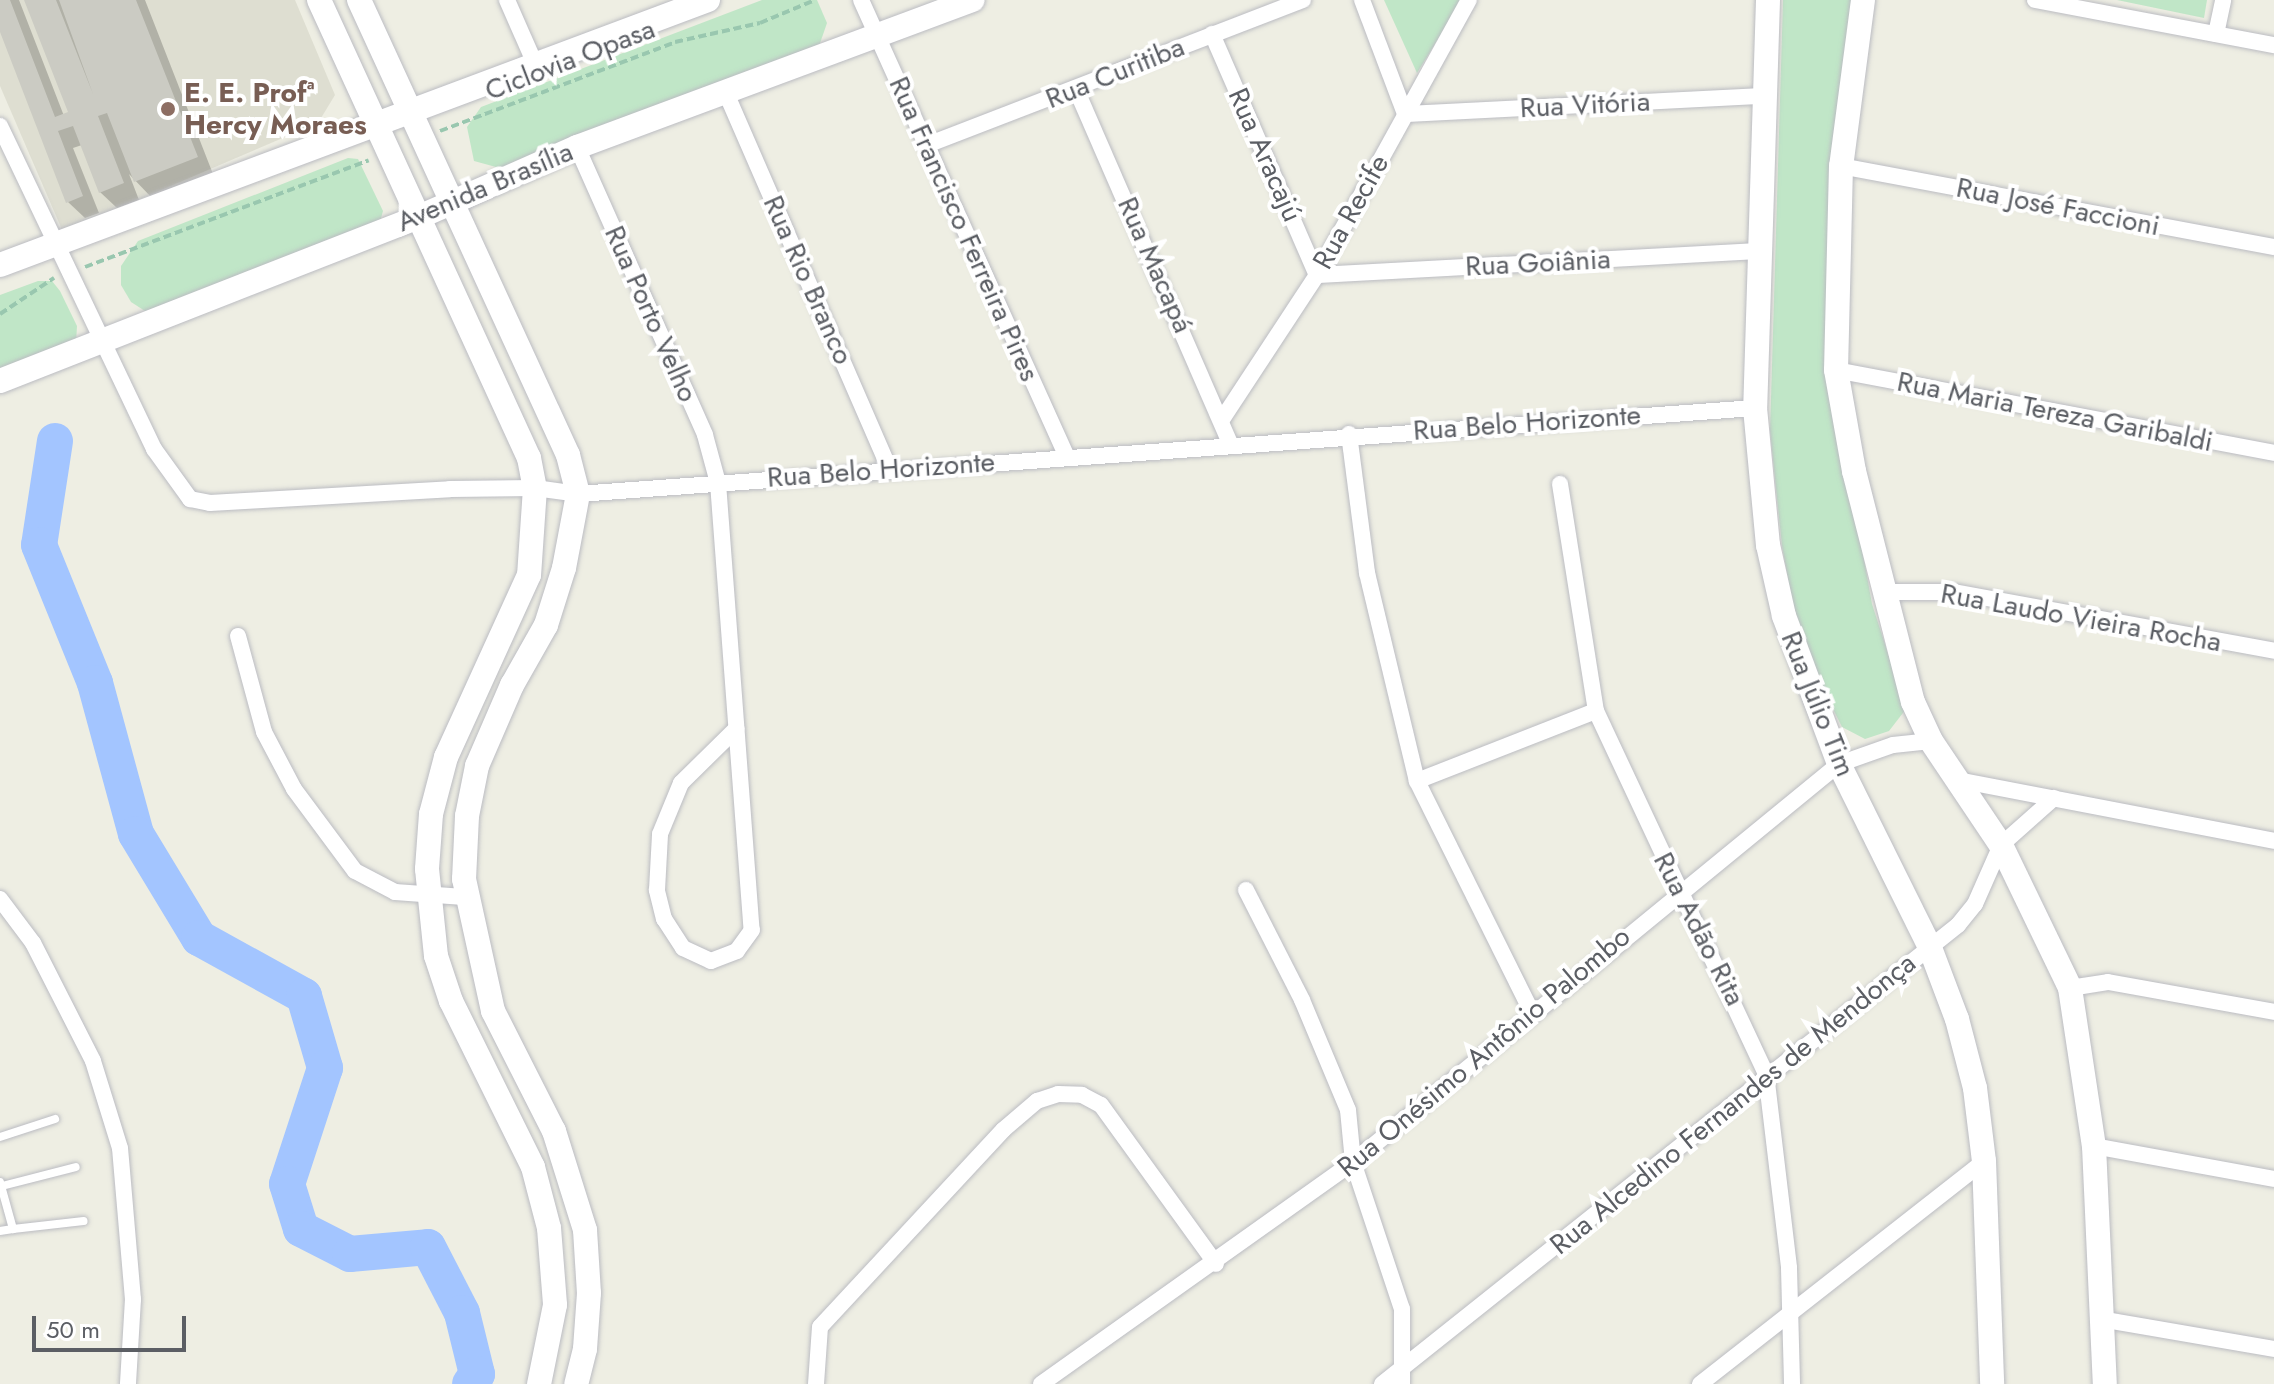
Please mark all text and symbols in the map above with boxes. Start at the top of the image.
street label: Ciclovia Opasa [480,12,660,108]
street label: Rua Curitiba [1041,30,1189,116]
street label: Rua Francisco Ferreira Pires [882,72,1046,386]
place label: E. E. Profª Hercy Moraes [184,76,367,142]
street label: Rua Aracajú [1221,83,1309,227]
street label: Rua Vitória [1519,85,1651,125]
marker: E. E. Profª Hercy Moraes [159,100,177,118]
street label: Avenida Brasília [392,135,578,239]
street label: Rua Recife [1306,149,1396,275]
street label: Rua José Faccioni [1954,171,2162,243]
street label: Rua Rio Branco [756,191,860,369]
street label: Rua Macapá [1110,192,1200,338]
street label: Rua Porto Velho [597,221,705,407]
street label: Rua Goiânia [1464,242,1612,284]
street label: Rua Maria Tereza Garibaldi [1894,365,2216,459]
street label: Rua Belo Horizonte [1412,398,1642,448]
street label: Rua Belo Horizonte [766,445,996,495]
street label: Rua Laudo Vieira Rocha [1938,577,2224,659]
street label: Rua Júlio Tim [1774,627,1862,781]
street label: Rua Adão Rita [1646,847,1752,1011]
street label: Rua Onésimo Antônio Palombo [1331,920,1637,1184]
street label: Rua Alcedino Fernandes de Mendonça [1544,946,1922,1262]
scale bar [36,1300,190,1350]
text: 50 m [46,1312,100,1347]

